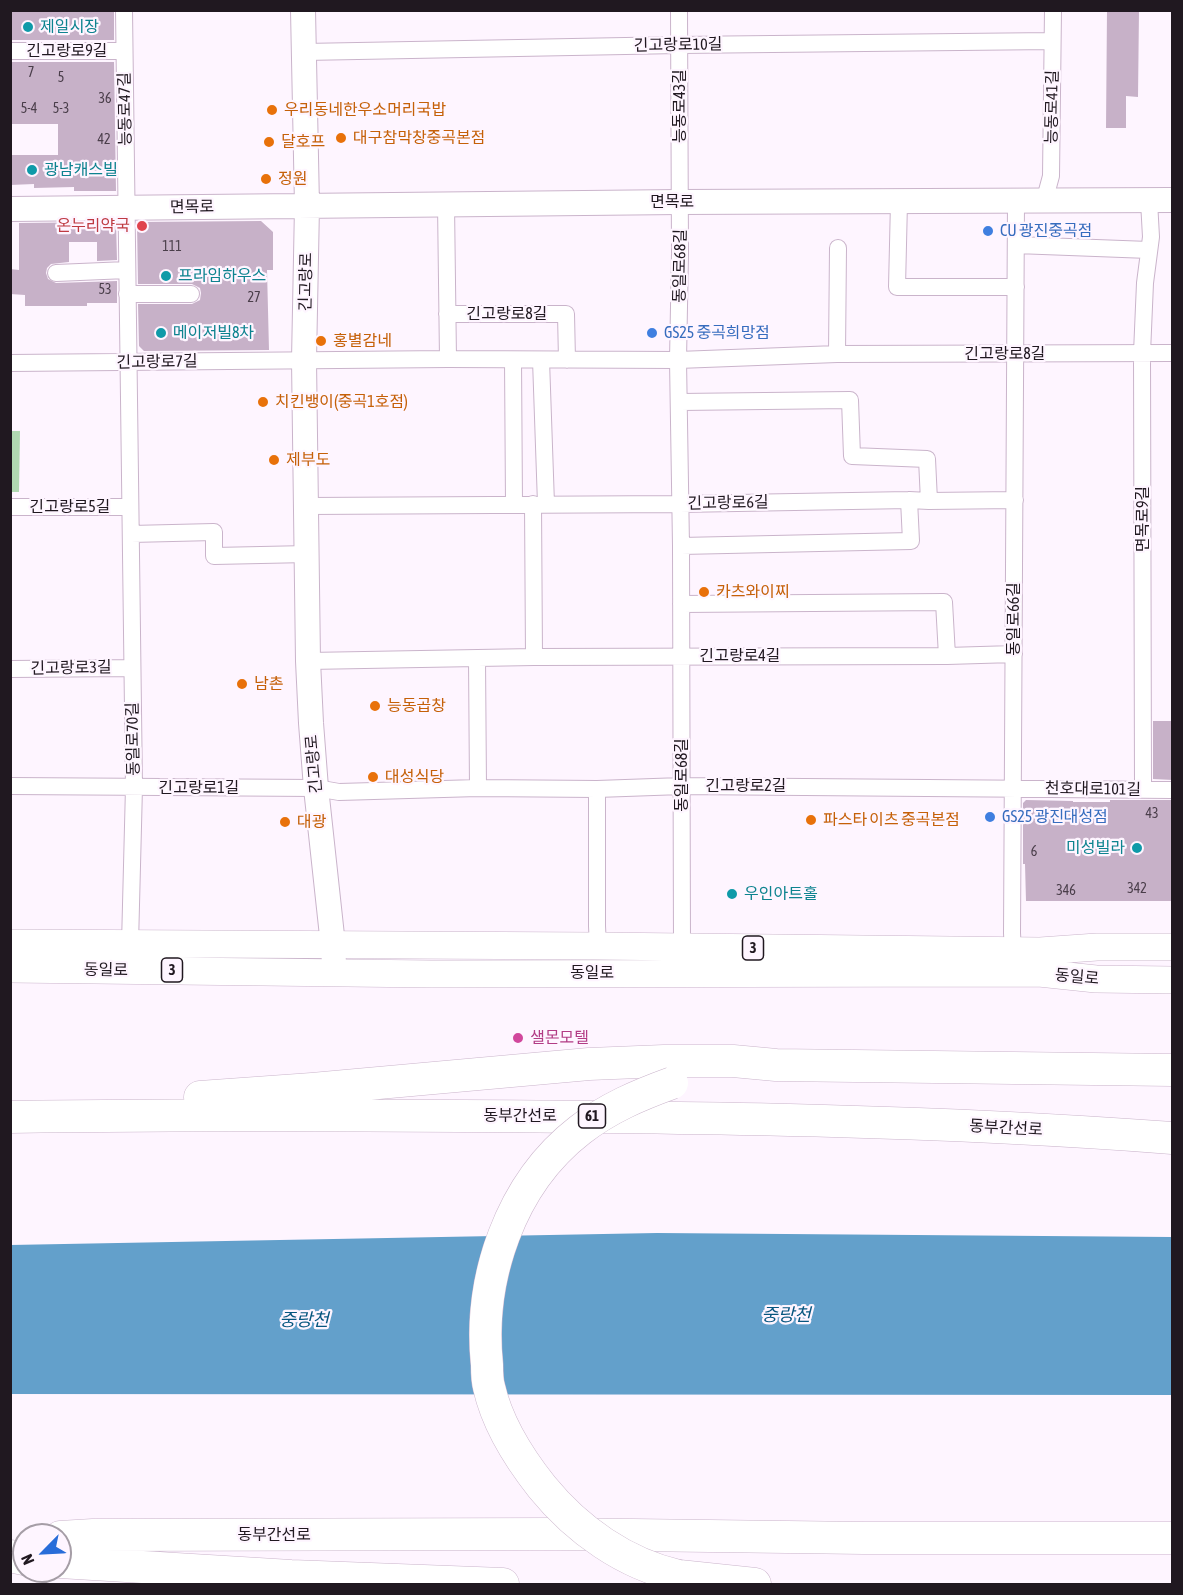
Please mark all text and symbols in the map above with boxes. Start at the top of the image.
place label: 제일시장 [40,17,99,37]
marker: 제일시장 [21,20,35,34]
street label: 긴고랑로10길 [634,35,722,55]
street label: 긴고랑로9길 [26,41,108,61]
house number: 7 [28,65,34,81]
street label: 능동로43길 [670,69,690,143]
house number: 5 [58,70,64,86]
street label: 능동로41길 [1042,70,1062,144]
street label: 능동로47길 [115,72,135,146]
house number: 36 [98,91,112,107]
place label: 우리동네한우소머리국밥 [284,100,446,120]
house number: 5-4 [21,101,37,117]
house number: 5-3 [53,101,69,117]
marker: 우리동네한우소머리국밥 [265,103,279,117]
place label: 대구참막창중곡본점 [353,128,485,148]
marker: 대구참막창중곡본점 [334,131,348,145]
house number: 42 [97,132,111,148]
place label: 달호프 [281,132,325,152]
marker: 달호프 [262,135,276,149]
place label: 광남캐스빌 [44,160,118,180]
marker: 광남캐스빌 [25,163,39,177]
place label: 정원 [278,169,307,189]
marker: 정원 [259,172,273,186]
street label: 면목로 [650,192,694,212]
street label: 면목로 [170,197,214,217]
place label: 온누리약국 [56,216,130,236]
marker: 온누리약국 [135,219,149,233]
place label: CU 광진중곡점 [1000,221,1092,241]
marker: CU 광진중곡점 [981,224,995,238]
street label: 동일로68길 [670,229,690,303]
house number: 111 [162,239,182,255]
street label: 긴고랑로 [296,252,316,312]
place label: 프라임하우스 [178,266,266,286]
marker: 프라임하우스 [159,269,173,283]
house number: 53 [98,282,112,298]
house number: 27 [247,290,261,306]
street label: 긴고랑로8길 [466,304,548,324]
place label: 메이저빌8차 [173,323,254,343]
place label: GS25 중곡희망점 [664,323,770,343]
marker: 메이저빌8차 [154,326,168,340]
marker: GS25 중곡희망점 [645,326,659,340]
place label: 홍별감네 [333,331,392,351]
marker: 홍별감네 [314,334,328,348]
street label: 긴고랑로8길 [964,344,1046,364]
street label: 긴고랑로7길 [116,352,198,372]
place label: 치킨뱅이(중곡1호점) [275,392,408,412]
marker: 치킨뱅이(중곡1호점) [256,395,270,409]
place label: 제부도 [286,450,330,470]
marker: 제부도 [267,453,281,467]
street label: 면목로9길 [1133,486,1153,552]
street label: 긴고랑로6길 [687,493,769,513]
street label: 긴고랑로5길 [29,497,111,517]
place label: 카츠와이찌 [716,582,790,602]
street label: 동일로66길 [1004,582,1024,656]
marker: 카츠와이찌 [697,585,711,599]
street label: 긴고랑로4길 [699,646,781,666]
street label: 긴고랑로3길 [30,658,112,678]
place label: 남촌 [254,674,283,694]
marker: 남촌 [235,677,249,691]
place label: 능동곱창 [387,696,446,716]
marker: 능동곱창 [368,699,382,713]
street label: 동일로70길 [123,702,143,776]
street label: 긴고랑로 [302,734,326,794]
street label: 동일로68길 [672,738,692,812]
place label: 대성식당 [385,767,444,787]
marker: 대성식당 [366,770,380,784]
street label: 긴고랑로2길 [705,776,787,796]
street label: 긴고랑로1길 [158,778,240,798]
street label: 천호대로101길 [1045,779,1141,799]
house number: 43 [1145,806,1159,822]
place label: GS25 광진대성점 [1002,807,1108,827]
place label: 파스타 이츠 중곡본점 [823,810,960,830]
marker: GS25 광진대성점 [983,810,997,824]
place label: 대광 [297,812,326,832]
marker: 파스타 이츠 중곡본점 [804,813,818,827]
marker: 대광 [278,815,292,829]
place label: 미성빌라 [1066,838,1125,858]
marker: 미성빌라 [1130,841,1144,855]
house number: 6 [1031,844,1037,860]
house number: 342 [1127,881,1147,897]
house number: 346 [1056,883,1076,899]
place label: 우인아트홀 [744,884,818,904]
marker: 우인아트홀 [725,887,739,901]
road number: 3 [742,936,764,960]
road number: 3 [162,958,182,982]
street label: 동일로 [84,960,128,980]
street label: 동일로 [570,963,614,983]
street label: 동일로 [1054,966,1100,988]
place label: 샐몬모텔 [530,1028,589,1048]
marker: 샐몬모텔 [511,1031,525,1045]
road number: 61 [578,1104,606,1128]
street label: 동부간선로 [483,1106,557,1126]
street label: 동부간선로 [969,1116,1043,1140]
water label: 중랑천 [761,1304,811,1326]
water label: 중랑천 [279,1309,329,1331]
north arrow [12,1523,72,1583]
street label: 동부간선로 [237,1525,311,1545]
text: N [17,1552,38,1567]

